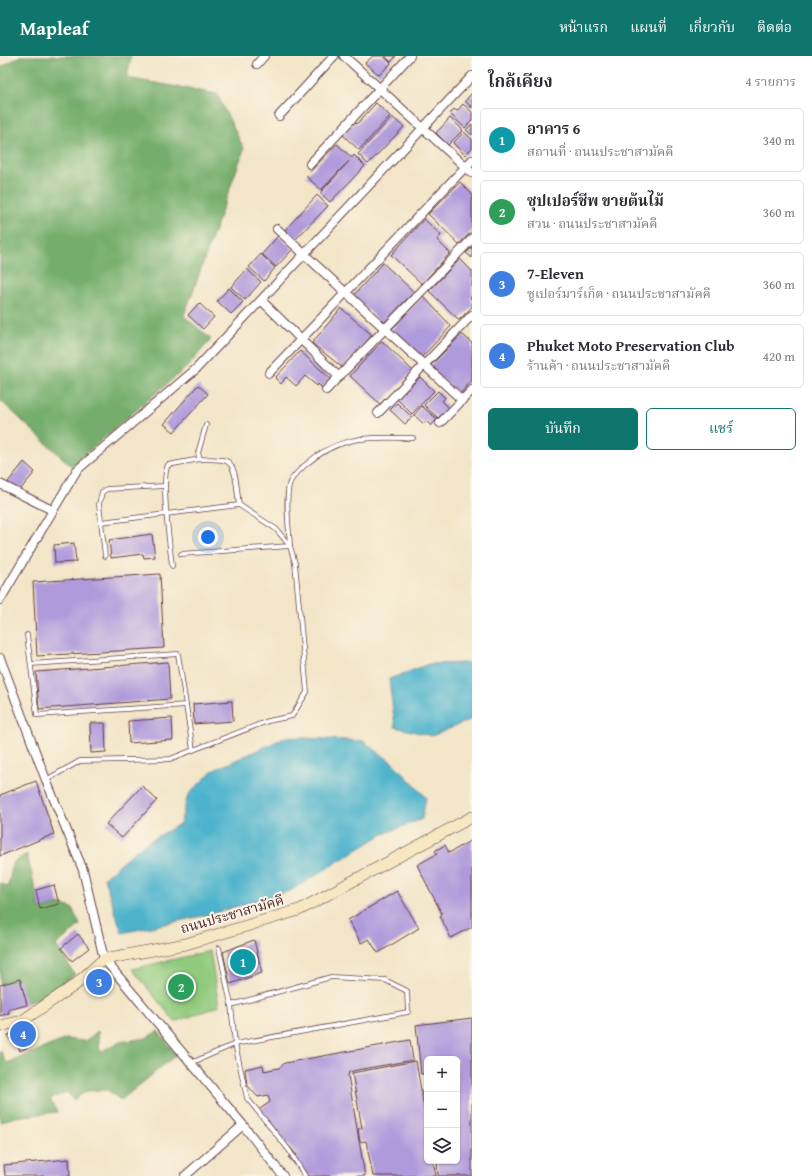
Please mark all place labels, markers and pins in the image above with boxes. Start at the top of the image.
pin: 1 [230,947,256,977]
pin: 3 [86,967,112,997]
pin: 2 [168,972,194,1002]
pin: 4 [10,1019,36,1049]

